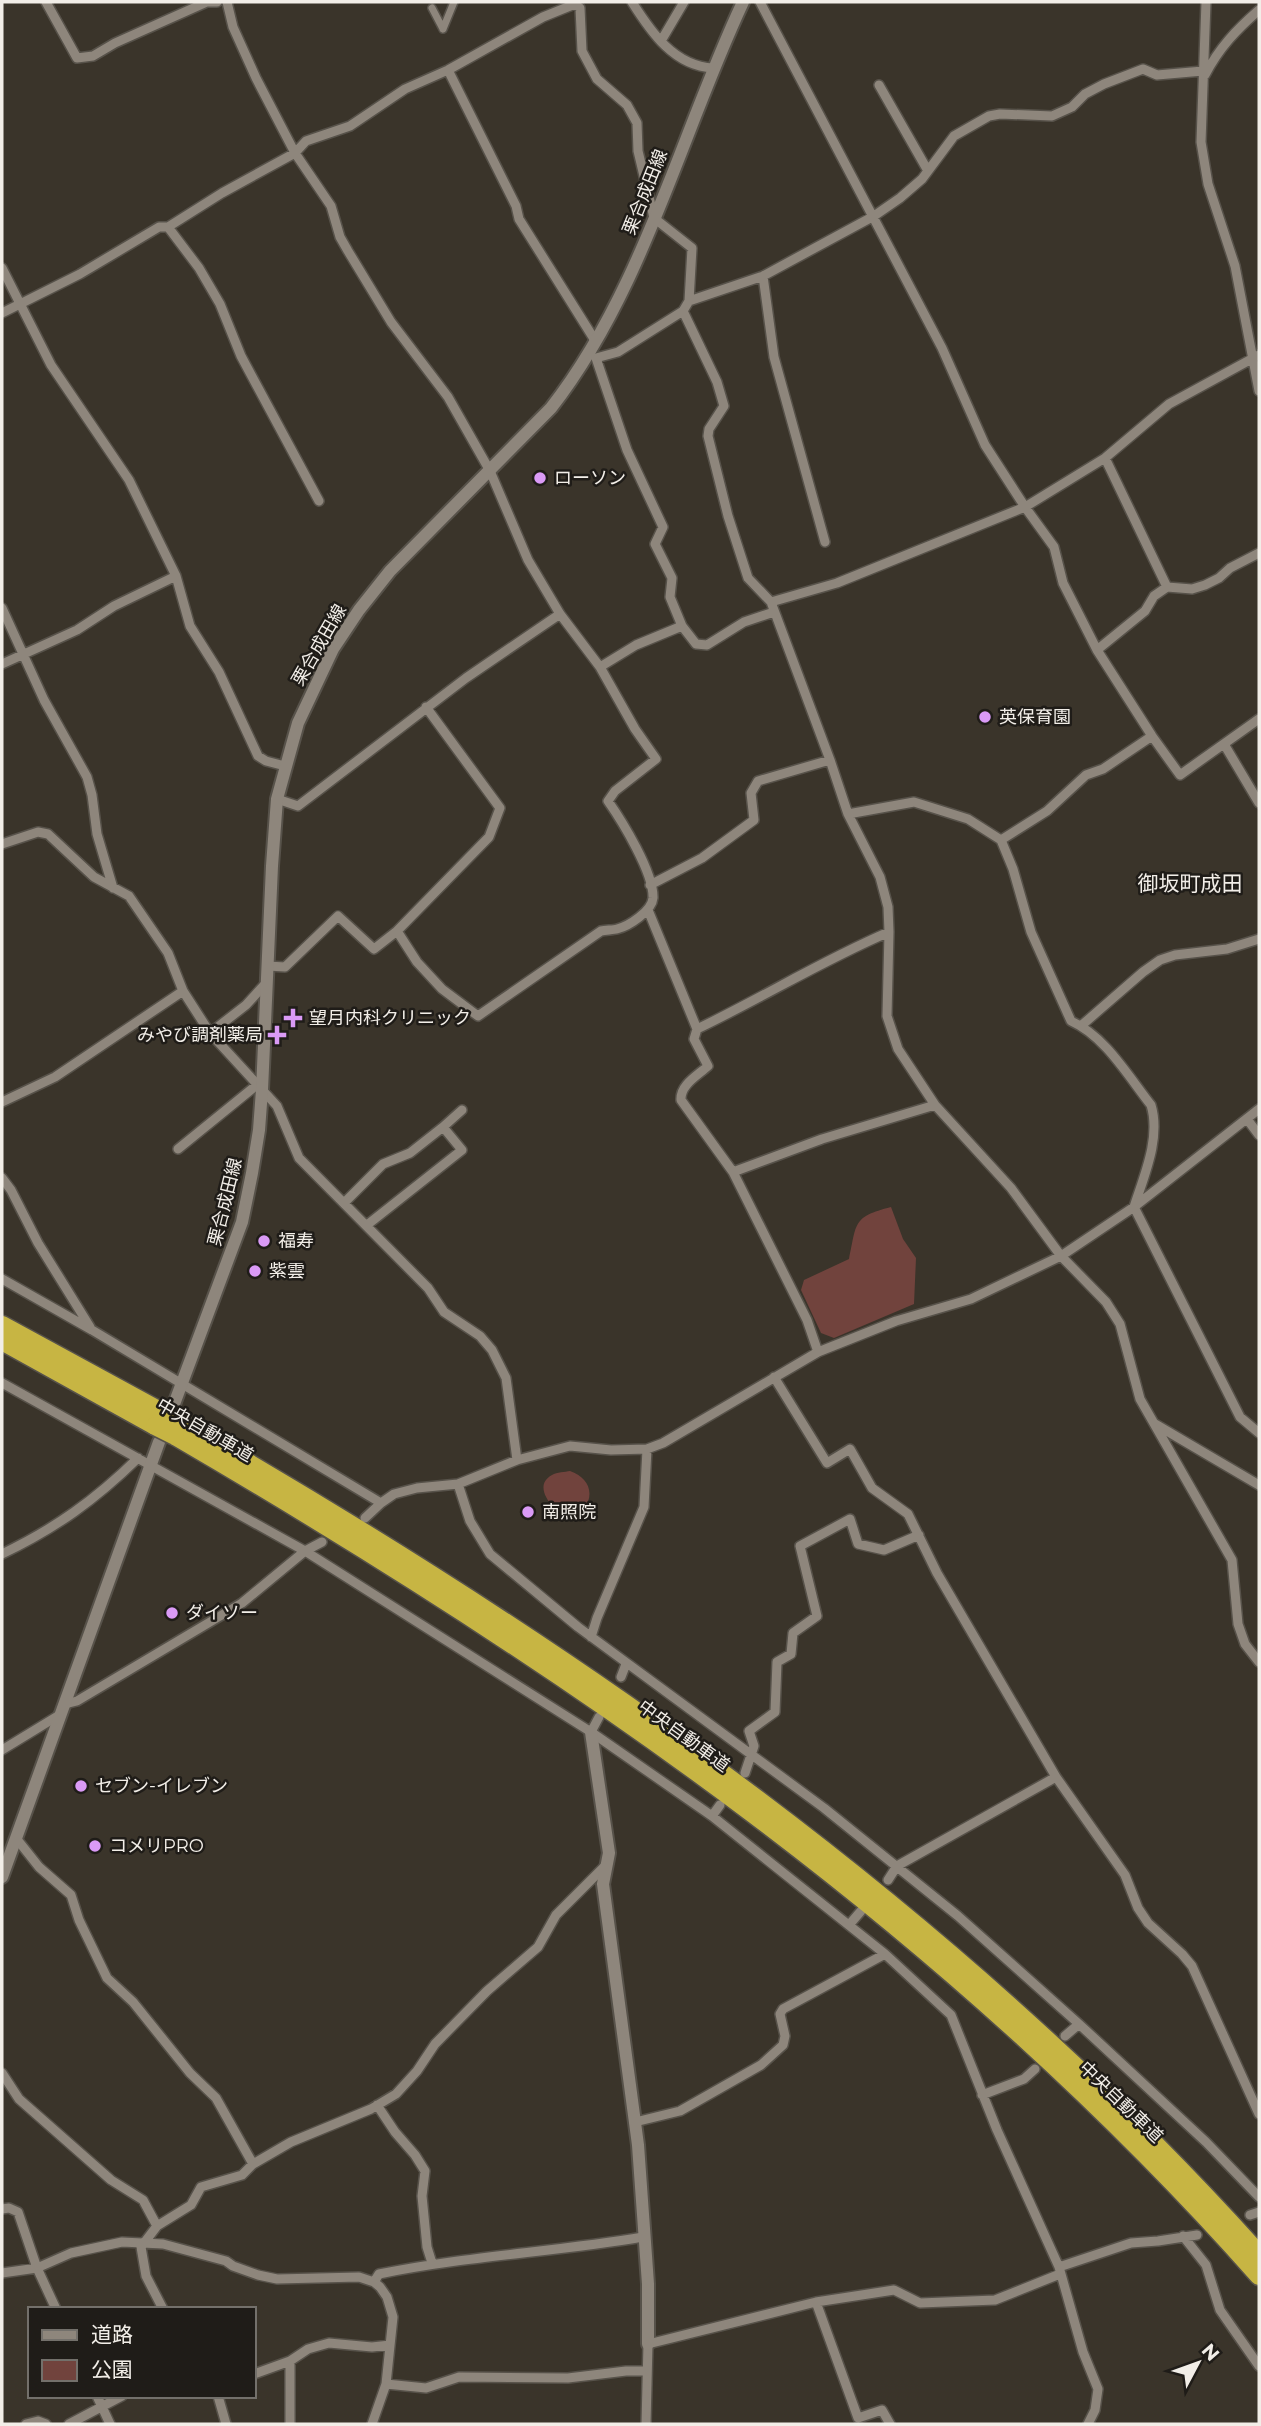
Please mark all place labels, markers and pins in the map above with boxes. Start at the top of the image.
place label: ローソン [554,467,626,489]
marker: ローソン [532,470,548,486]
place label: 英保育園 [999,706,1071,728]
marker: 英保育園 [977,709,993,725]
place label: 望月内科クリニック [309,1007,471,1029]
marker: 望月内科クリニック [283,1008,303,1028]
place label: みやび調剤薬局 [137,1024,263,1046]
marker: みやび調剤薬局 [269,1027,285,1043]
place label: 福寿 [278,1230,314,1252]
marker: 福寿 [256,1233,272,1249]
place label: 紫雲 [269,1260,305,1282]
marker: 紫雲 [247,1263,263,1279]
place label: 南照院 [542,1501,596,1523]
marker: 南照院 [520,1504,536,1520]
place label: ダイソー [186,1602,258,1624]
marker: ダイソー [164,1605,180,1621]
place label: セブン-イレブン [95,1775,228,1797]
marker: セブン-イレブン [73,1778,89,1794]
place label: コメリPRO [109,1835,204,1857]
marker: コメリPRO [87,1838,103,1854]

